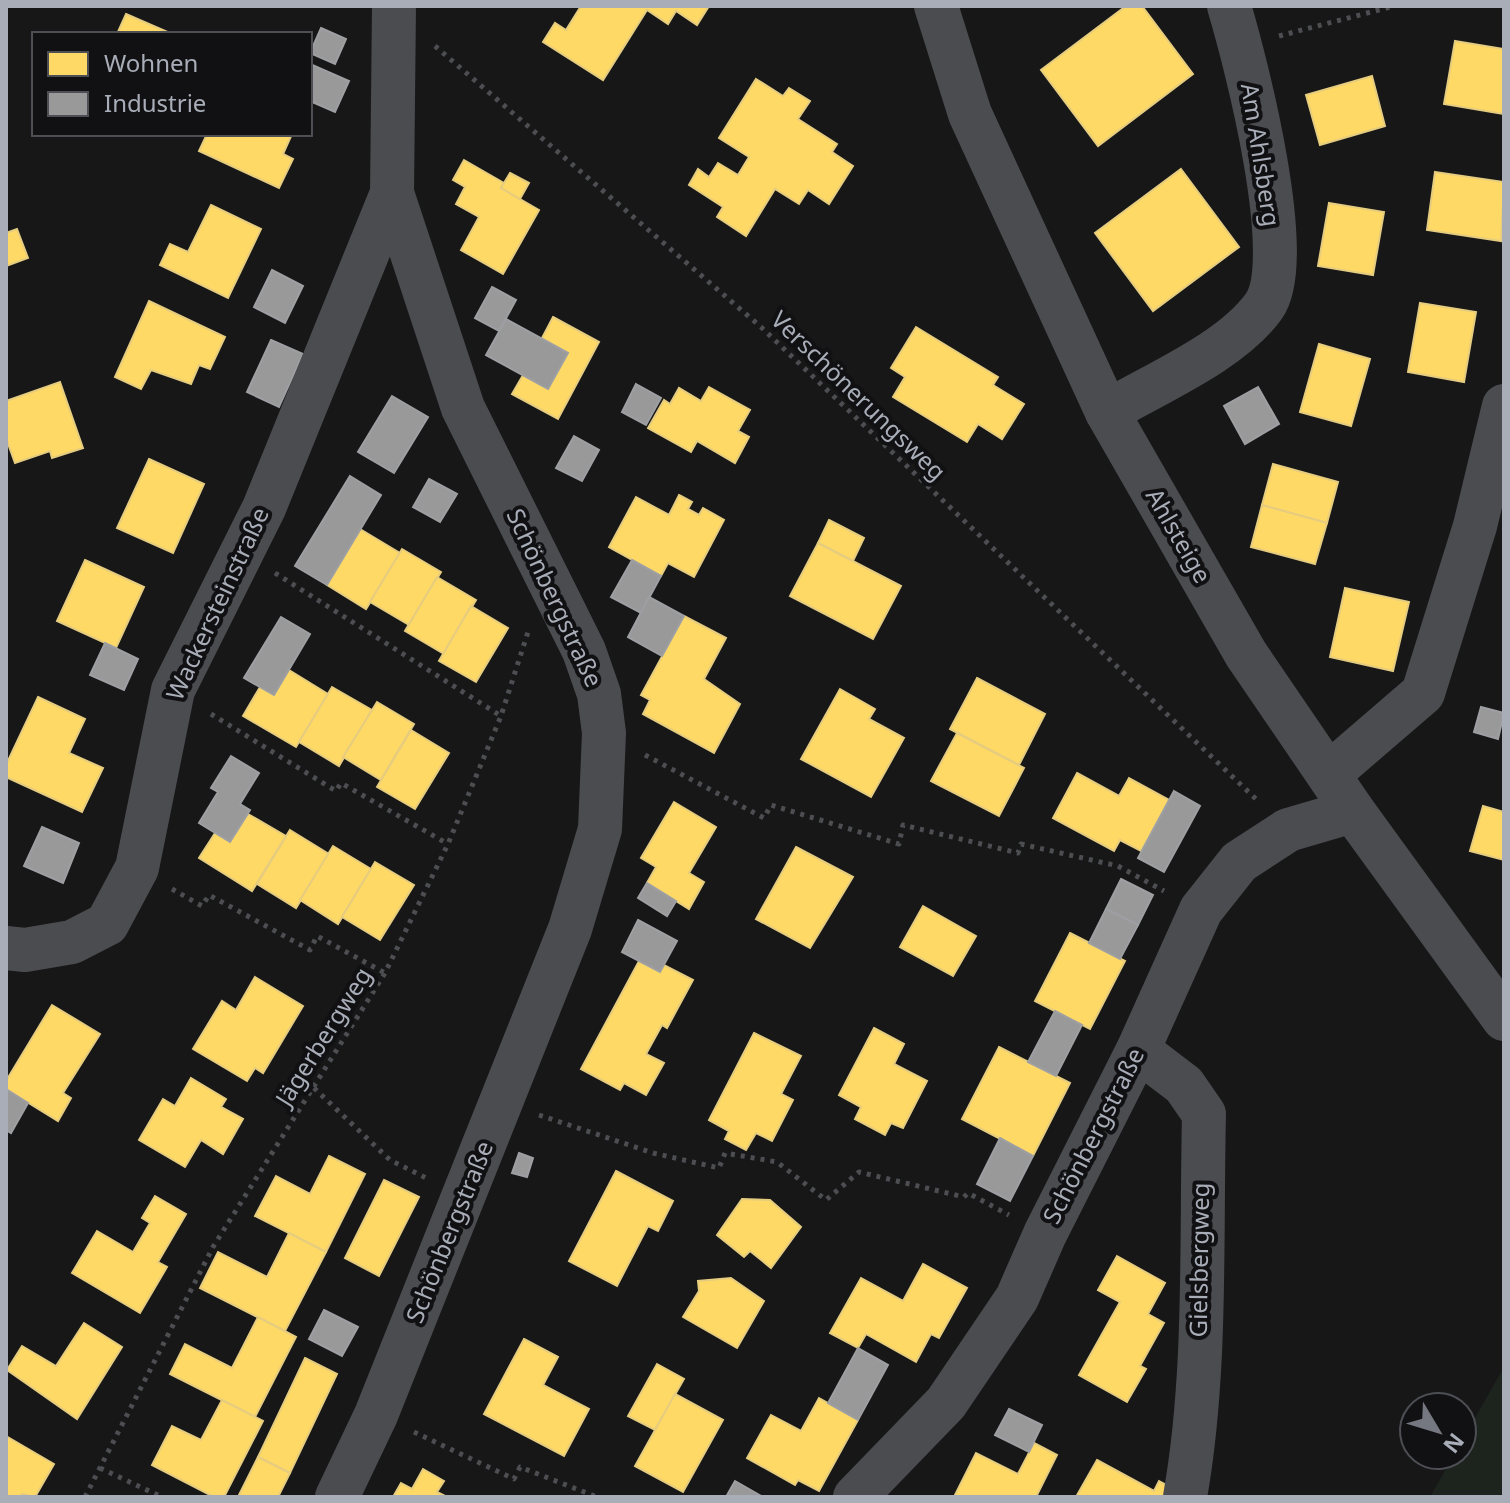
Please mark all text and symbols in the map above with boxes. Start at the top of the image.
legend [32,32,312,136]
text: Wohnen [104,46,198,79]
street label: Am Ahlsberg [1234,81,1289,229]
text: Industrie [104,86,206,119]
street label: Verschönerungsweg [764,303,954,487]
street label: Ahlsteige [1139,482,1220,589]
street label: Wackersteinstraße [157,501,276,705]
street label: Schönbergstraße [500,503,611,692]
street label: Jägerbergweg [266,960,379,1114]
street label: Schönbergstraße [1034,1042,1151,1229]
street label: Schönbergstraße [397,1136,500,1327]
street label: Gielsbergweg [1181,1182,1216,1338]
north arrow [1398,1391,1478,1471]
text: N [1437,1428,1472,1460]

